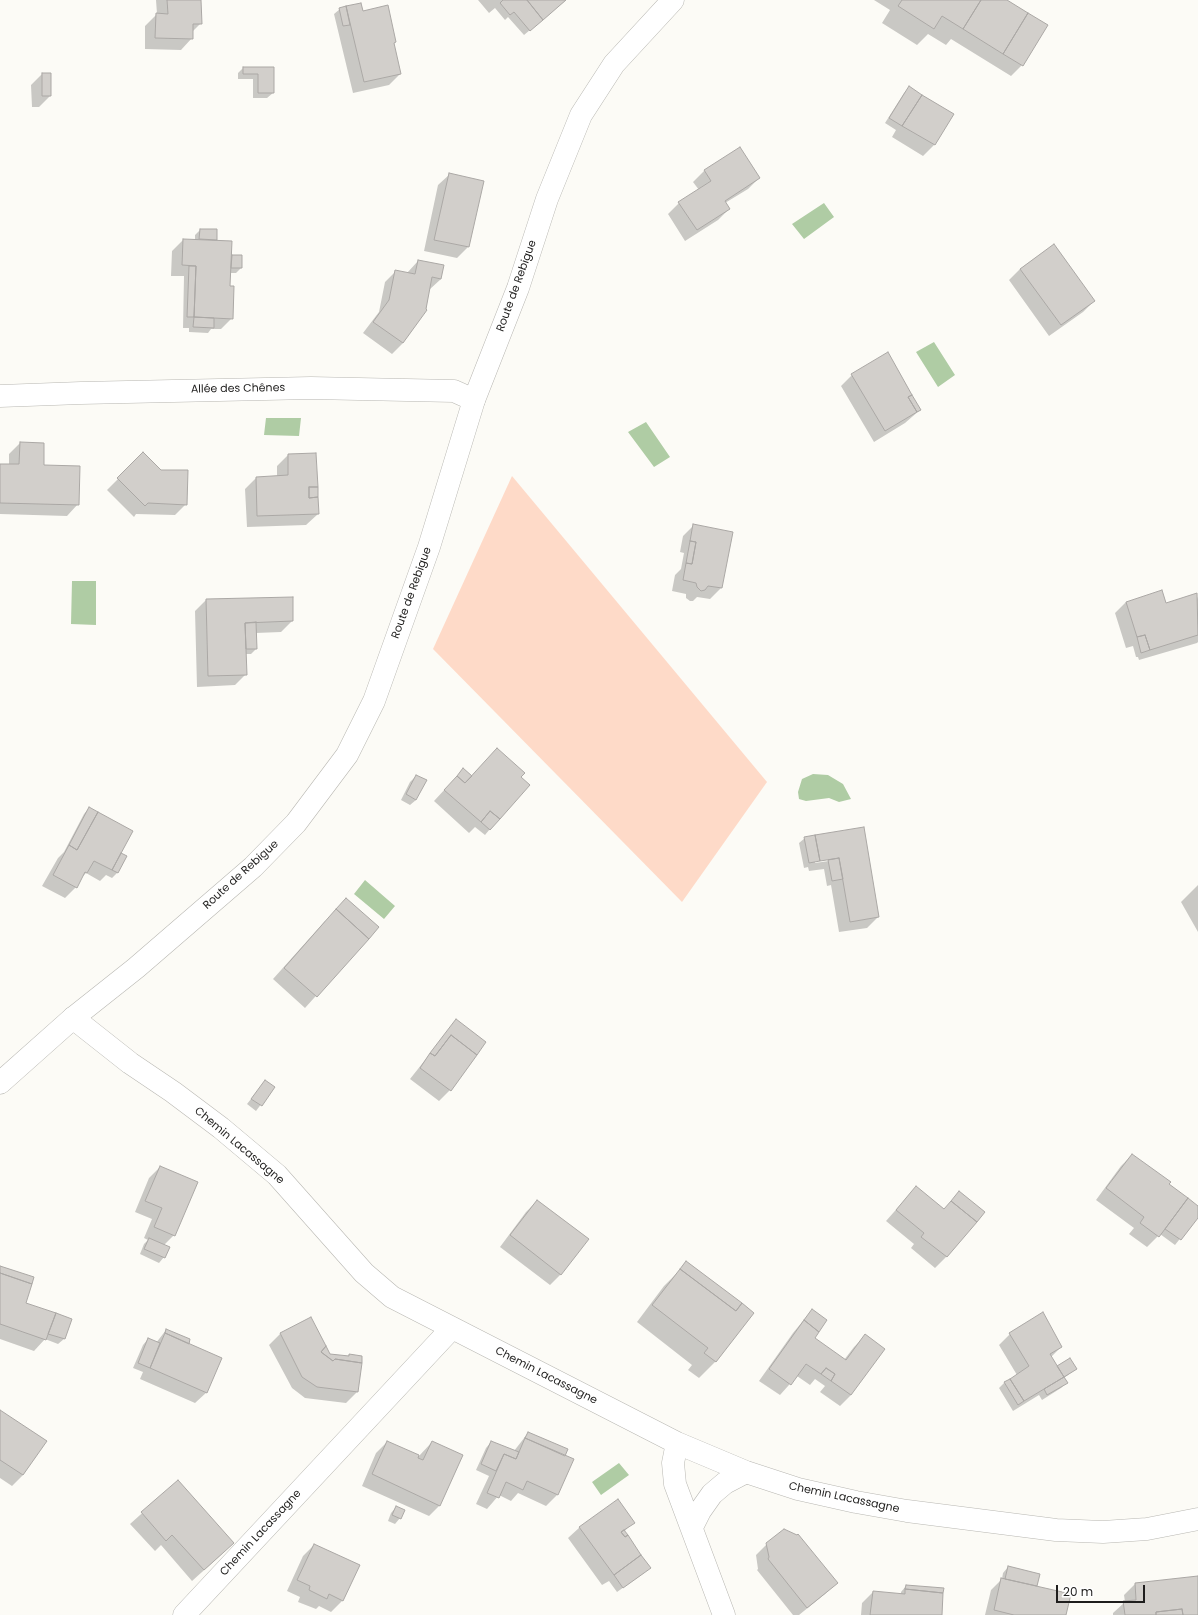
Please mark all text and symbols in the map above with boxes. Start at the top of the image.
street label: Route de Rebigue [494,238,540,334]
street label: Allée des Chênes [191,382,285,396]
street label: Route de Rebigue [389,545,435,641]
street label: Route de Rebigue [201,838,281,912]
street label: Chemin Lacassagne [192,1105,286,1187]
street label: Chemin Lacassagne [493,1344,599,1408]
street label: Chemin Lacassagne [787,1480,901,1516]
street label: Chemin Lacassagne [218,1487,304,1579]
scale bar [1058,1577,1147,1603]
text: 20 m [1063,1583,1093,1600]

